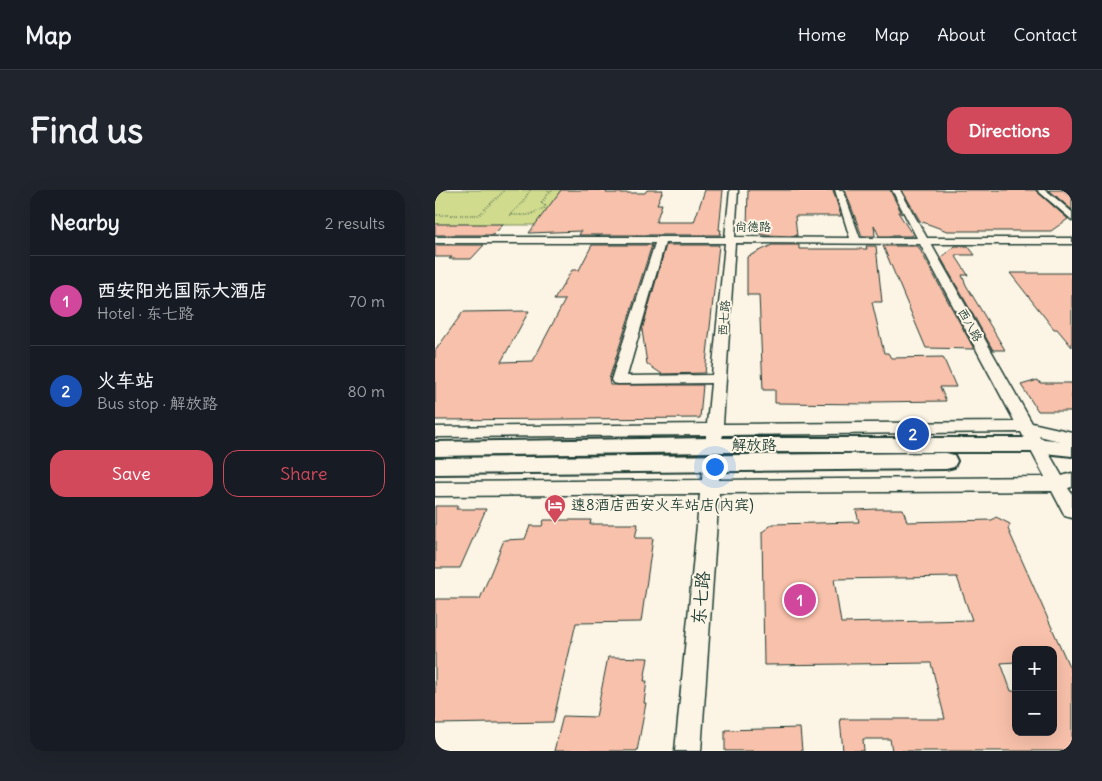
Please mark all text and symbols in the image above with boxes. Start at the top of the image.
text: Map [25,20,72,50]
text: Home [798,23,846,46]
text: Map [874,23,909,46]
text: About [937,23,985,46]
text: Contact [1013,23,1077,46]
button: Directions [947,107,1072,154]
text: Find us [30,108,143,152]
text: Nearby [50,209,120,236]
text: 2 results [325,213,385,233]
street label: 尚德路 [735,219,771,234]
text: 西安阳光国际大酒店 [97,278,268,302]
text: 1 [63,291,69,311]
text: 70 m [349,291,385,311]
street label: 西七路 [714,299,733,337]
text: Hotel · 东七路 [97,303,194,323]
street label: 西八路 [955,305,986,344]
text: 火车站 [97,368,154,392]
text: 2 [62,381,70,401]
text: 80 m [347,381,385,401]
text: Bus stop · 解放路 [97,393,218,413]
pin: 2 [897,415,929,453]
street label: 解放路 [731,435,777,454]
button: Save [50,450,213,497]
button: Share [223,450,385,497]
your location [702,454,728,480]
hotel icon: 速8酒店西安火车站店(内宾) [543,493,567,524]
place label: 速8酒店西安火车站店(内宾) [571,495,754,514]
street label: 东七路 [687,570,714,626]
pin: 1 [784,581,816,619]
map controls [1012,646,1057,736]
button: + [1012,646,1057,691]
button: − [1012,691,1057,736]

